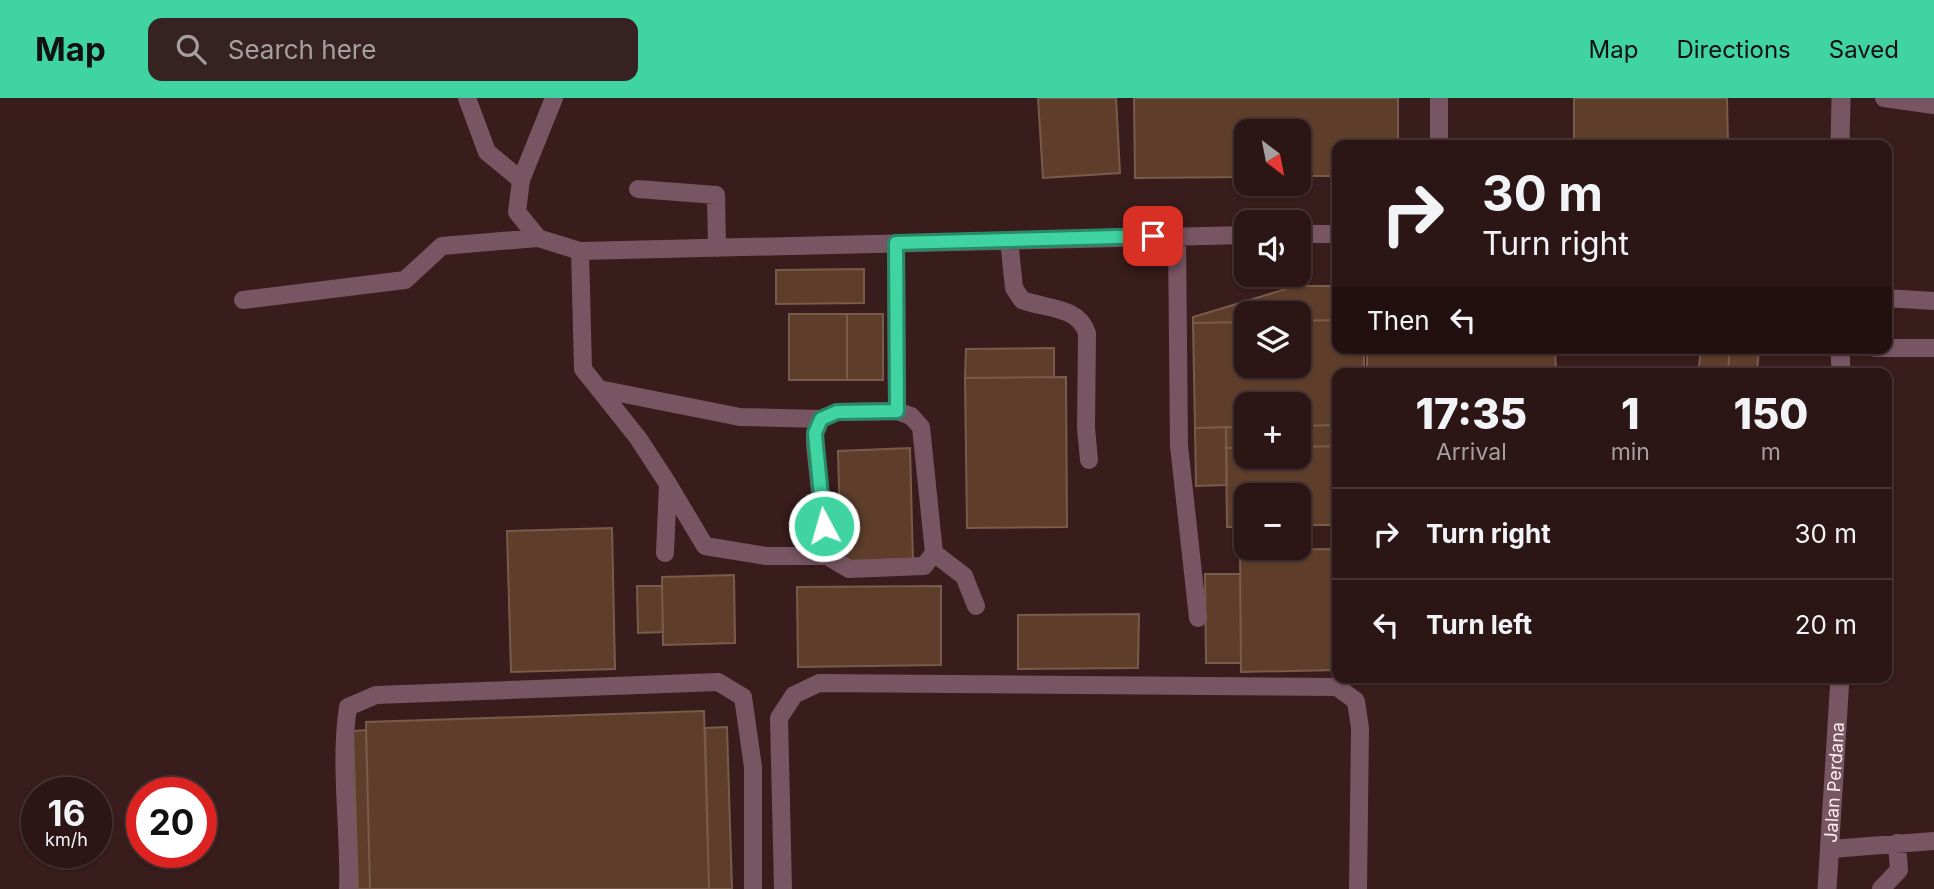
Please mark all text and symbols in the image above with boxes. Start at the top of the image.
search box [148,18,638,81]
text: Map [35,29,106,69]
icon: search [172,30,210,68]
text: Search here [228,34,376,65]
text: Map [1589,35,1638,64]
text: Directions [1676,35,1791,64]
text: Saved [1829,35,1899,64]
north arrow [1234,119,1311,196]
map controls [1234,119,1311,560]
text: 30 m [1482,164,1603,223]
icon: right [1367,168,1458,259]
pin [1123,206,1183,266]
button: sound [1234,210,1311,287]
icon: arrive [1134,217,1172,255]
text: Turn right [1482,224,1629,263]
button: layers [1234,301,1311,378]
icon: left [1444,301,1482,339]
text: Then [1367,305,1430,336]
text: 17:35 [1416,388,1527,439]
text: 1 [1621,388,1640,439]
text: 150 [1733,388,1808,439]
button: + [1234,392,1311,469]
text: Arrival [1436,438,1507,466]
text: min [1611,438,1650,466]
text: m [1761,438,1781,466]
button: − [1234,483,1311,560]
position arrow [787,489,861,563]
icon: right [1367,515,1405,553]
text: Turn right [1426,518,1551,549]
text: 30 m [1794,518,1857,549]
icon: left [1367,606,1405,644]
text: Turn left [1426,609,1532,640]
text: 20 m [1795,609,1857,640]
street label: Jalan Perdana [1819,721,1848,843]
speed limit sign: 20 [126,777,217,868]
text: 16 [48,792,85,834]
text: km/h [45,829,88,850]

